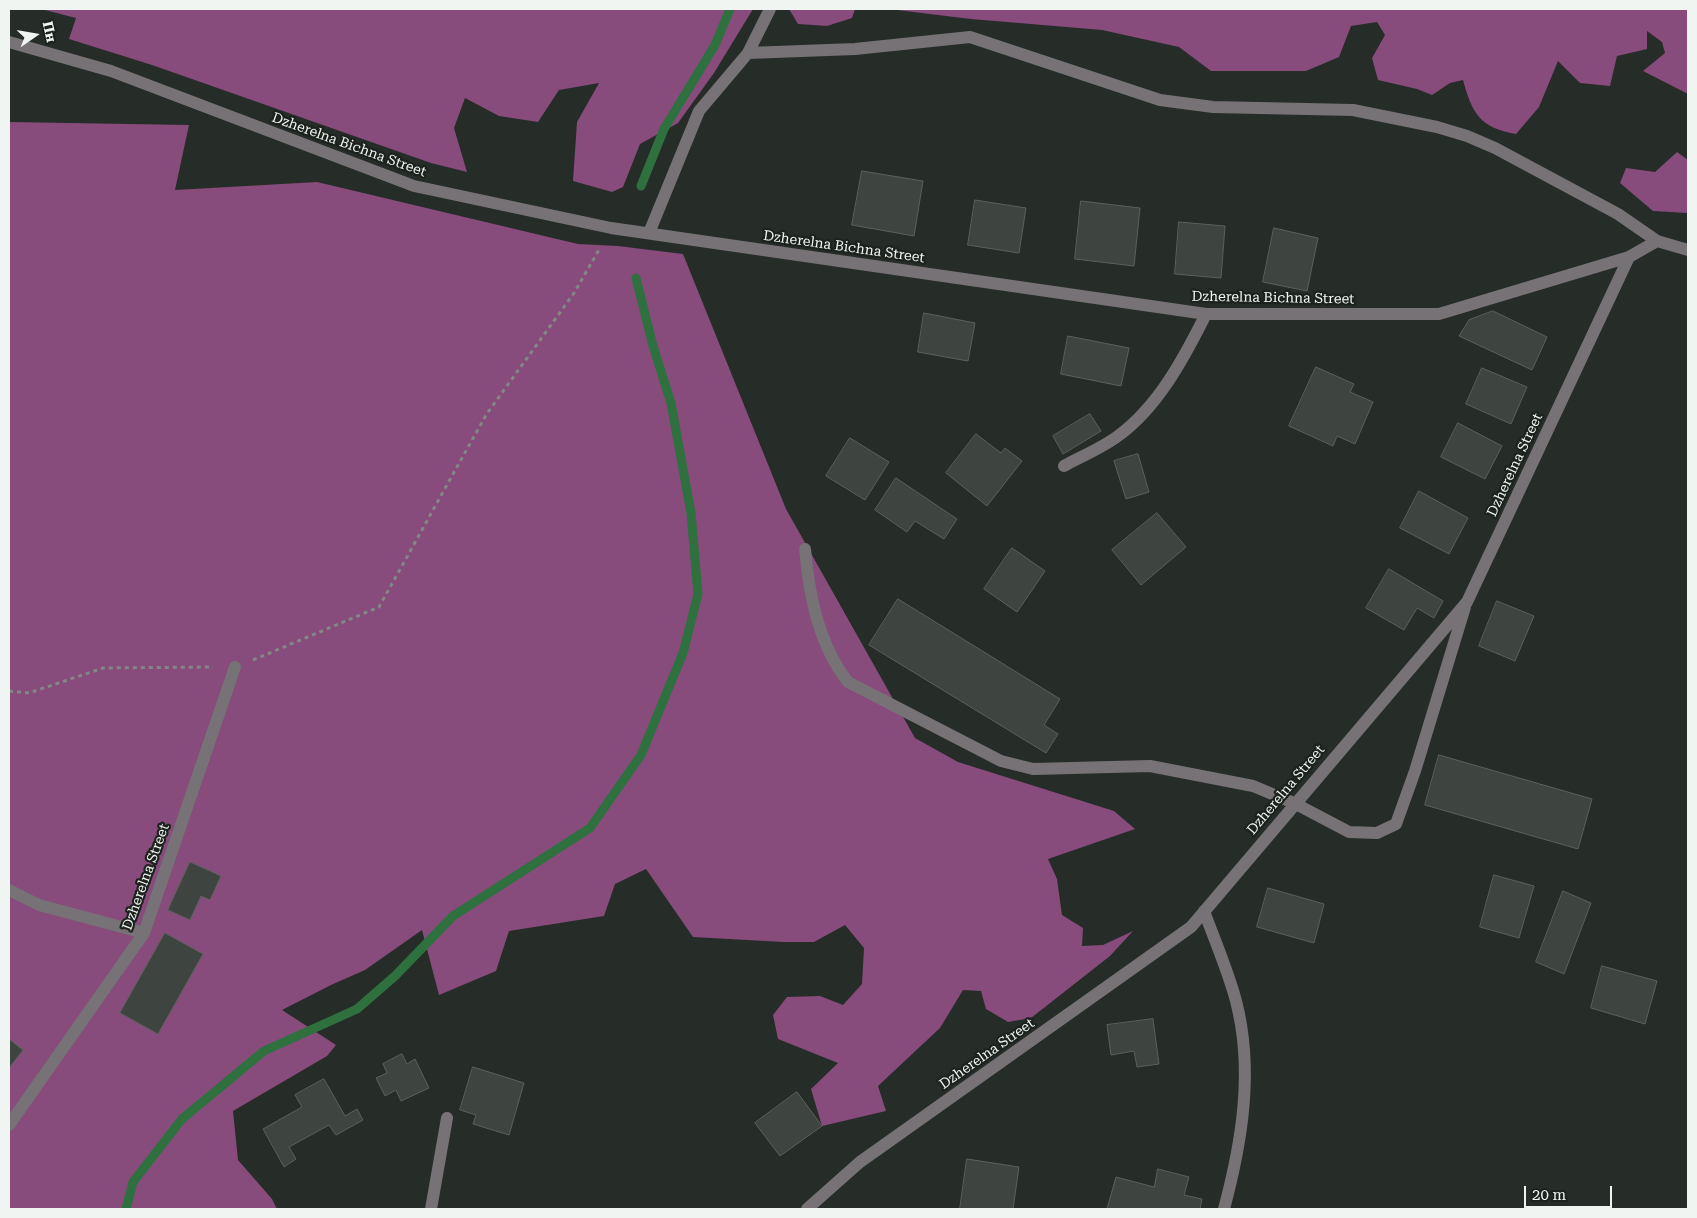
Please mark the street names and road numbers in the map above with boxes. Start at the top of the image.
street label: Dzherelna Bichna Street [270,109,428,181]
street label: Dzherelna Bichna Street [762,227,926,267]
street label: Dzherelna Bichna Street [1191,288,1355,308]
street label: Dzherelna Street [1484,411,1546,519]
street label: Dzherelna Street [1244,742,1328,838]
street label: Dzherelna Street [119,822,173,932]
street label: Dzherelna Street [936,1015,1038,1093]

